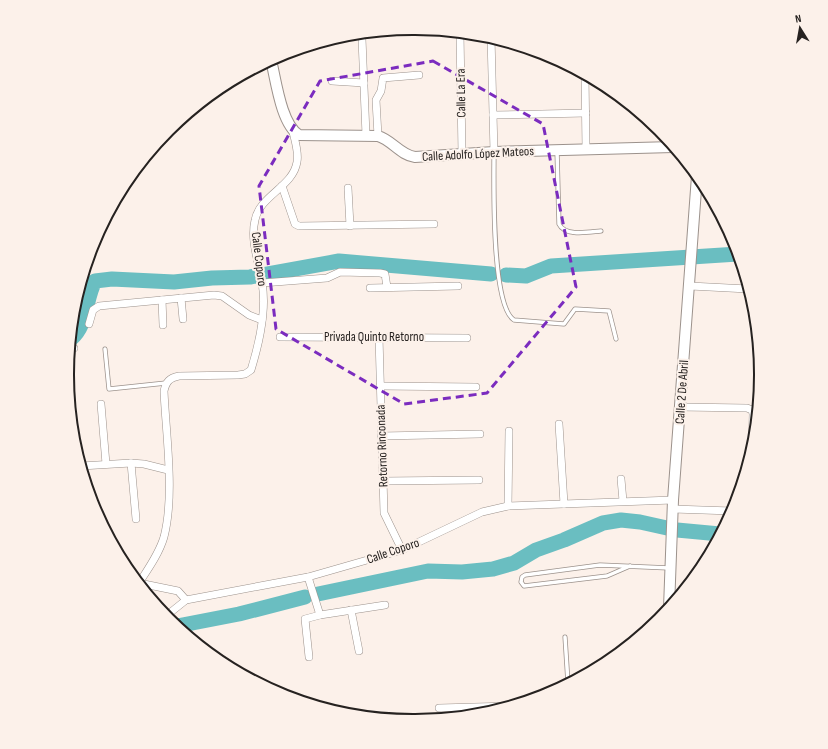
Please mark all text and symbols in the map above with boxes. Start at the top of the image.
north arrow [780,8,820,48]
text: N [794,12,802,26]
street label: Calle La Era [453,68,469,118]
street label: Calle Adolfo López Mateos [422,143,535,165]
street label: Calle Coporo [248,231,270,287]
street label: Privada Quinto Retorno [324,329,424,345]
street label: Calle 2 De Abril [672,360,692,424]
street label: Retorno Rinconada [373,404,391,488]
street label: Calle Coporo [365,535,421,567]

